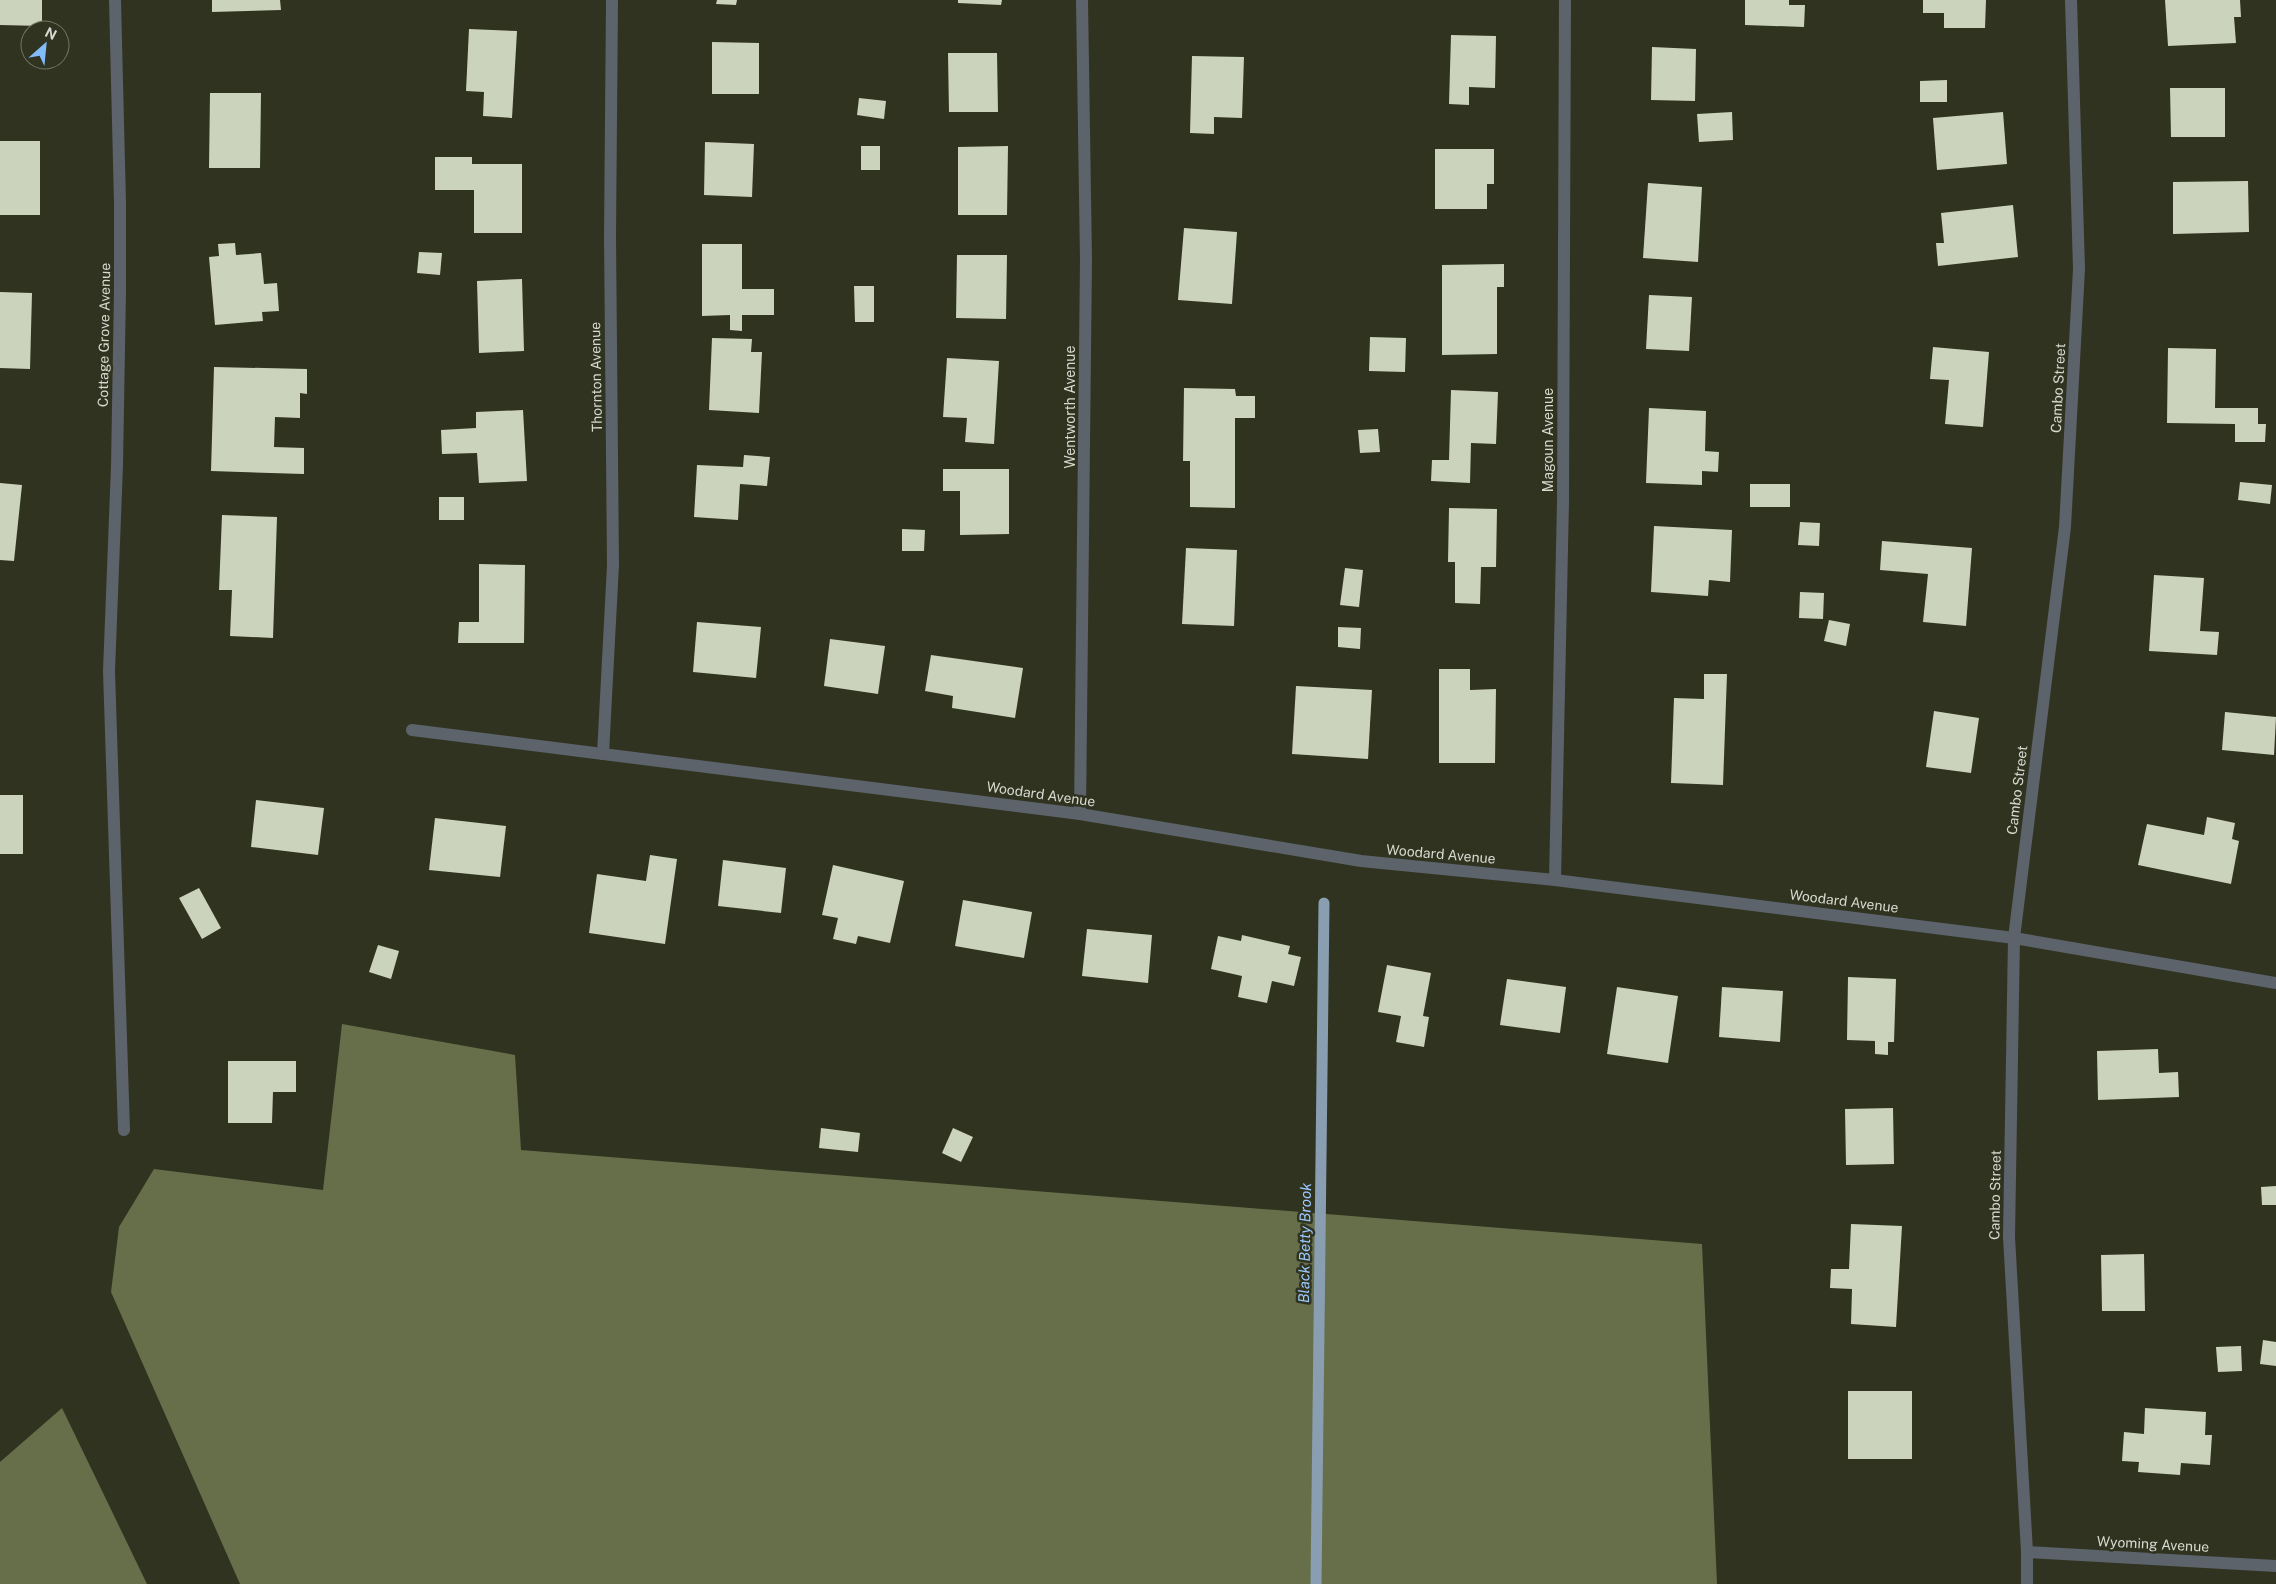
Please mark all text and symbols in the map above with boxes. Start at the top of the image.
north arrow [20,20,70,70]
text: N [42,24,59,43]
street label: Cottage Grove Avenue [95,263,113,407]
street label: Thornton Avenue [587,322,605,432]
street label: Cambo Street [2048,343,2068,433]
street label: Wentworth Avenue [1062,346,1078,468]
street label: Magoun Avenue [1540,388,1556,492]
street label: Cambo Street [2004,744,2030,836]
street label: Woodard Avenue [985,778,1097,810]
street label: Woodard Avenue [1386,841,1496,867]
street label: Woodard Avenue [1789,886,1900,916]
street label: Cambo Street [1986,1150,2004,1240]
water label: Black Betty Brook [1295,1182,1314,1303]
street label: Wyoming Avenue [2096,1533,2210,1555]

